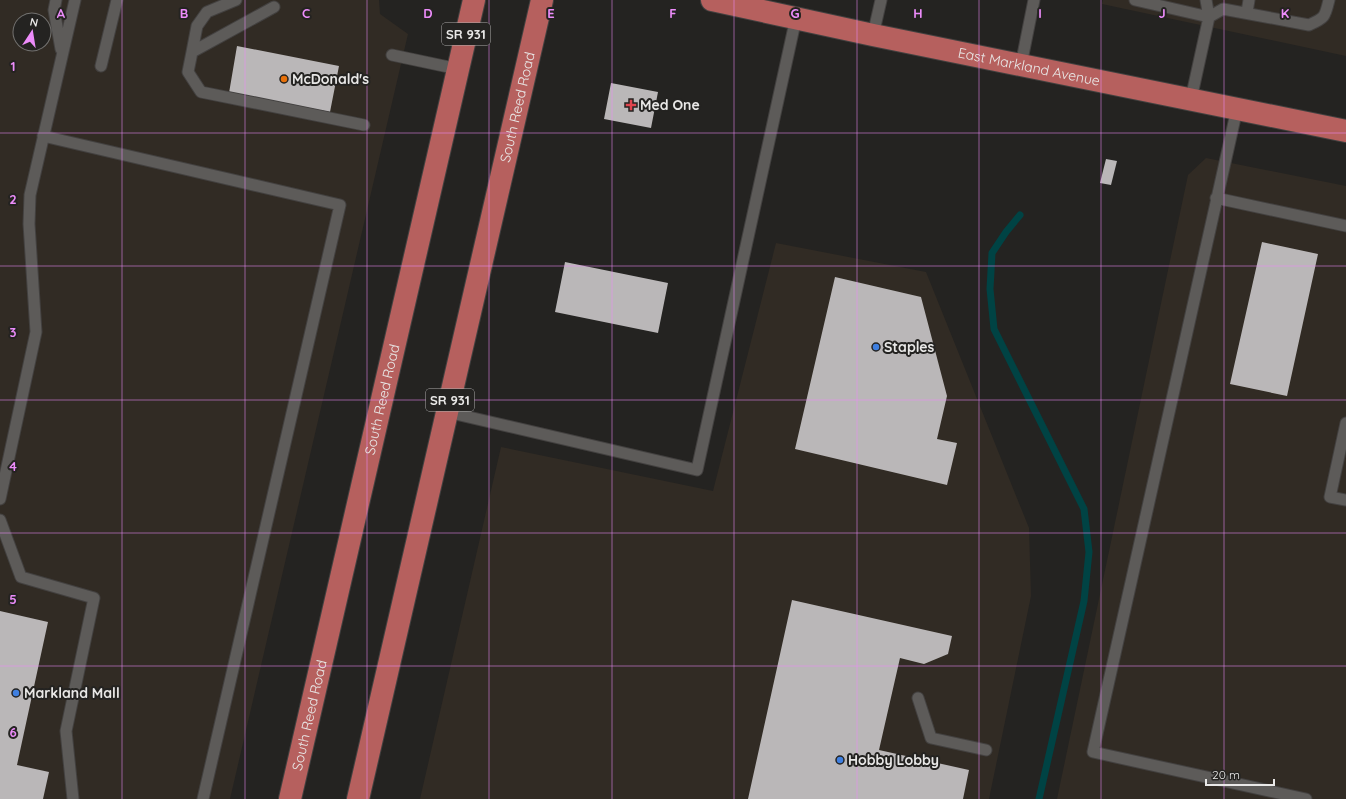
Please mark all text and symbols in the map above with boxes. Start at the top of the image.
text: A [57,5,66,21]
text: B [180,5,188,21]
text: C [302,5,310,21]
text: D [423,5,433,21]
text: E [547,5,555,21]
text: F [669,5,677,21]
text: G [790,5,800,21]
text: H [913,5,923,21]
text: I [1038,5,1042,21]
text: J [1158,5,1166,21]
text: K [1281,5,1290,21]
north arrow [12,12,52,52]
text: N [29,15,39,30]
road number: SR 931 [442,23,490,45]
street label: East Markland Avenue [956,43,1102,90]
street label: South Reed Road [496,50,539,164]
text: 1 [10,58,16,74]
place label: McDonald's [292,70,369,88]
marker: McDonald's [279,74,289,84]
place label: Med One [640,96,700,114]
marker: Med One [625,99,637,111]
text: 2 [9,191,17,207]
text: 3 [10,324,17,340]
place label: Staples [884,338,935,356]
street label: South Reed Road [361,342,403,457]
marker: Staples [871,342,881,352]
road number: SR 931 [426,389,474,411]
text: 4 [9,458,17,474]
text: 5 [9,591,17,607]
street label: South Reed Road [288,658,331,772]
place label: Markland Mall [24,684,120,702]
marker: Markland Mall [11,688,21,698]
text: 6 [9,724,17,740]
place label: Hobby Lobby [848,751,939,769]
marker: Hobby Lobby [835,755,845,765]
scale bar [1206,761,1274,787]
text: 20 m [1212,767,1240,782]

